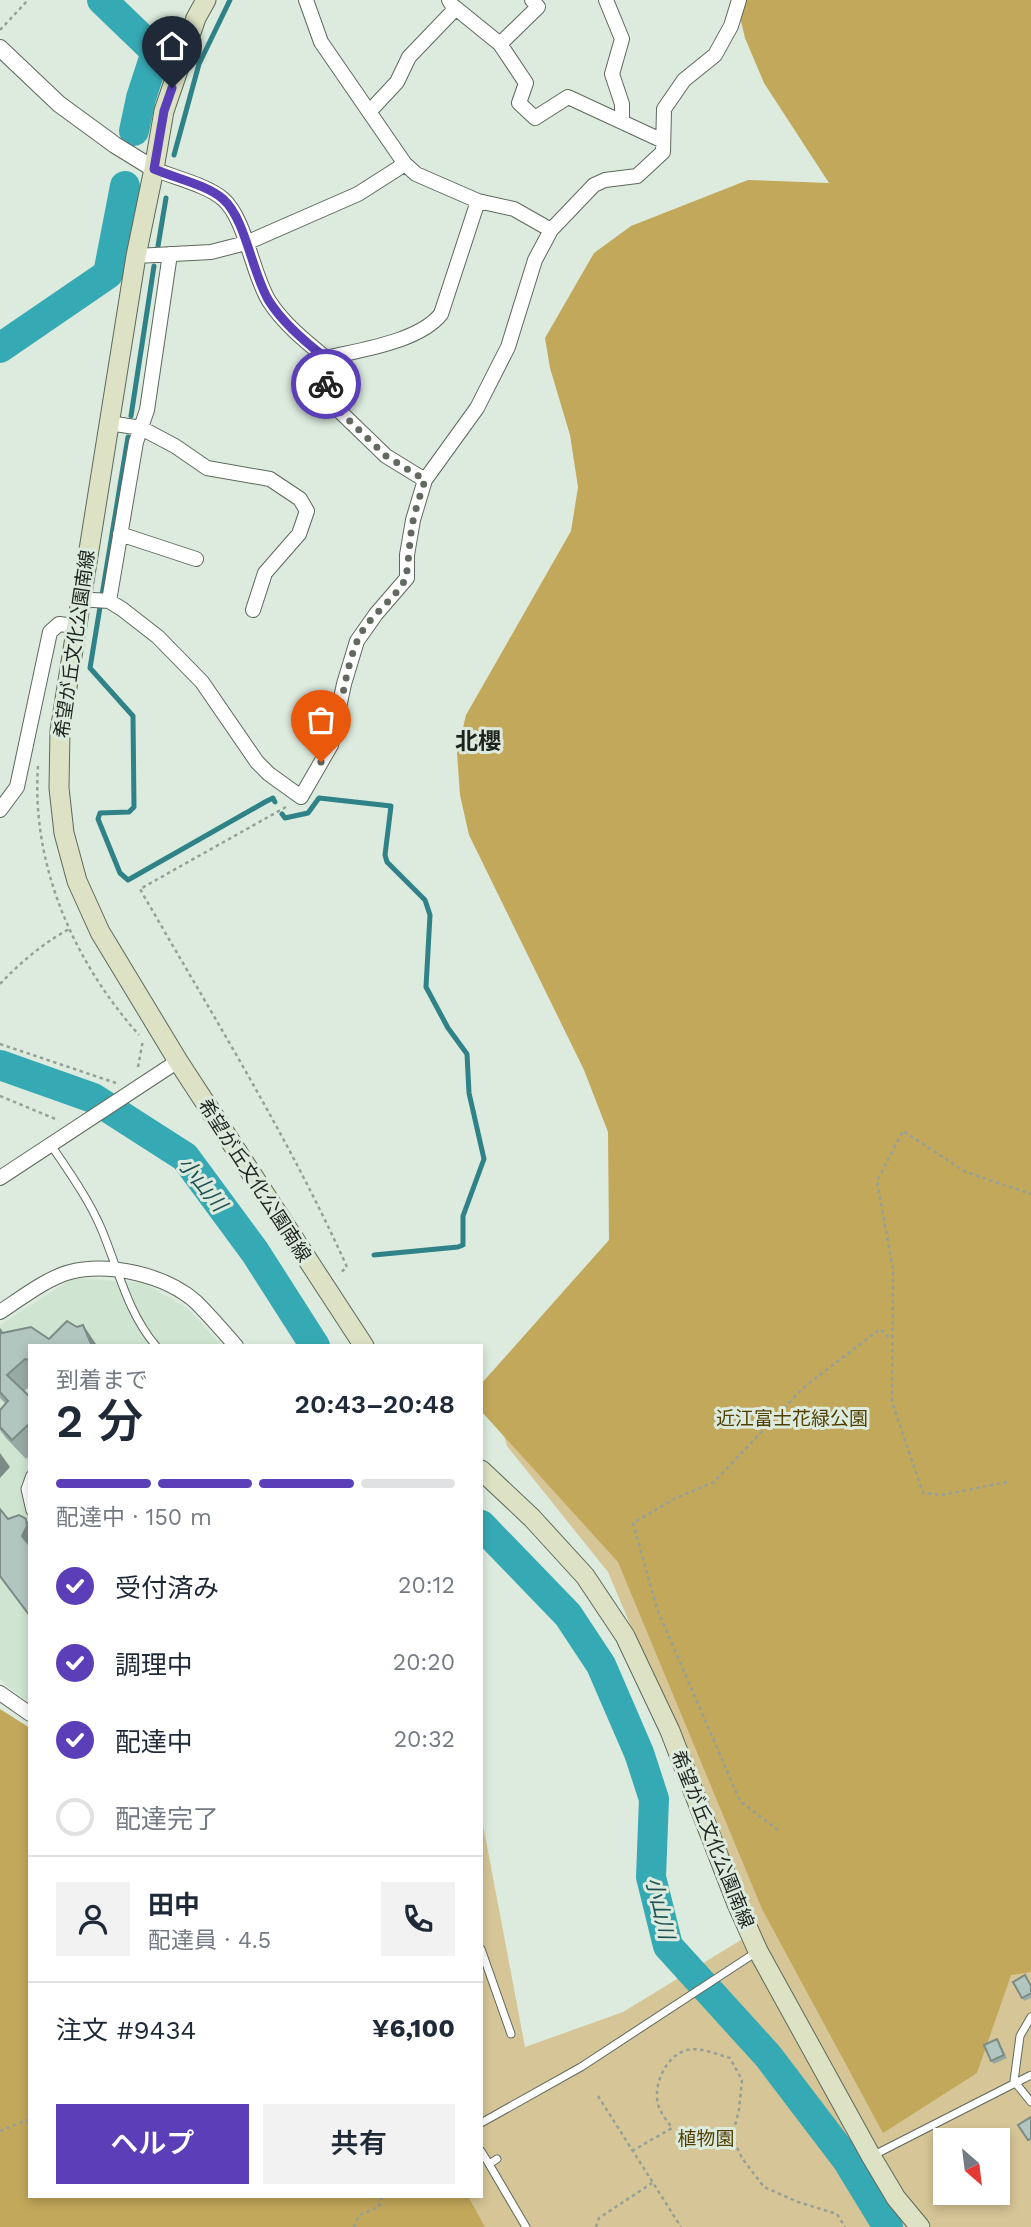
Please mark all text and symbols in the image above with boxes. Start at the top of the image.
pin [142,16,202,88]
icon: home [153,27,191,65]
courier [291,349,361,419]
icon: bike [307,365,345,403]
street label: 希望が丘文化公園南線 [50,548,99,740]
pin [291,690,351,762]
icon: bag [302,701,340,739]
district label: 北櫻 [455,728,501,755]
street label: 希望が丘文化公園南線 [193,1094,316,1266]
water label: 小山川 [173,1151,233,1218]
text: 到着まで [56,1367,148,1394]
text: 20:43–20:48 [295,1389,455,1419]
text: 2 分 [56,1394,143,1448]
park label: 近江富士花緑公園 [716,1407,868,1430]
text: 配達中 · 150 m [56,1504,212,1531]
icon: check [56,1567,94,1605]
text: 20:12 [398,1572,455,1599]
text: 受付済み [115,1573,219,1603]
icon: check [56,1644,94,1682]
text: 20:20 [393,1649,455,1676]
text: 調理中 [115,1650,193,1680]
icon: check [56,1721,94,1759]
text: 20:32 [394,1726,455,1753]
text: 配達中 [115,1727,193,1757]
street label: 希望が丘文化公園南線 [666,1747,759,1932]
text: 配達完了 [115,1804,219,1834]
water label: 小山川 [641,1874,680,1943]
button: person [56,1882,130,1956]
button: phone [381,1882,455,1956]
text: 田中 [148,1890,200,1920]
text: 配達員 · 4.5 [148,1927,271,1954]
text: ¥6,100 [372,2013,455,2043]
text: 注文 #9434 [56,2015,196,2045]
button: ヘルプ [56,2104,249,2184]
button: 共有 [263,2104,455,2184]
park label: 植物園 [677,2127,735,2150]
north arrow [933,2128,1010,2205]
map controls [933,2128,1010,2205]

